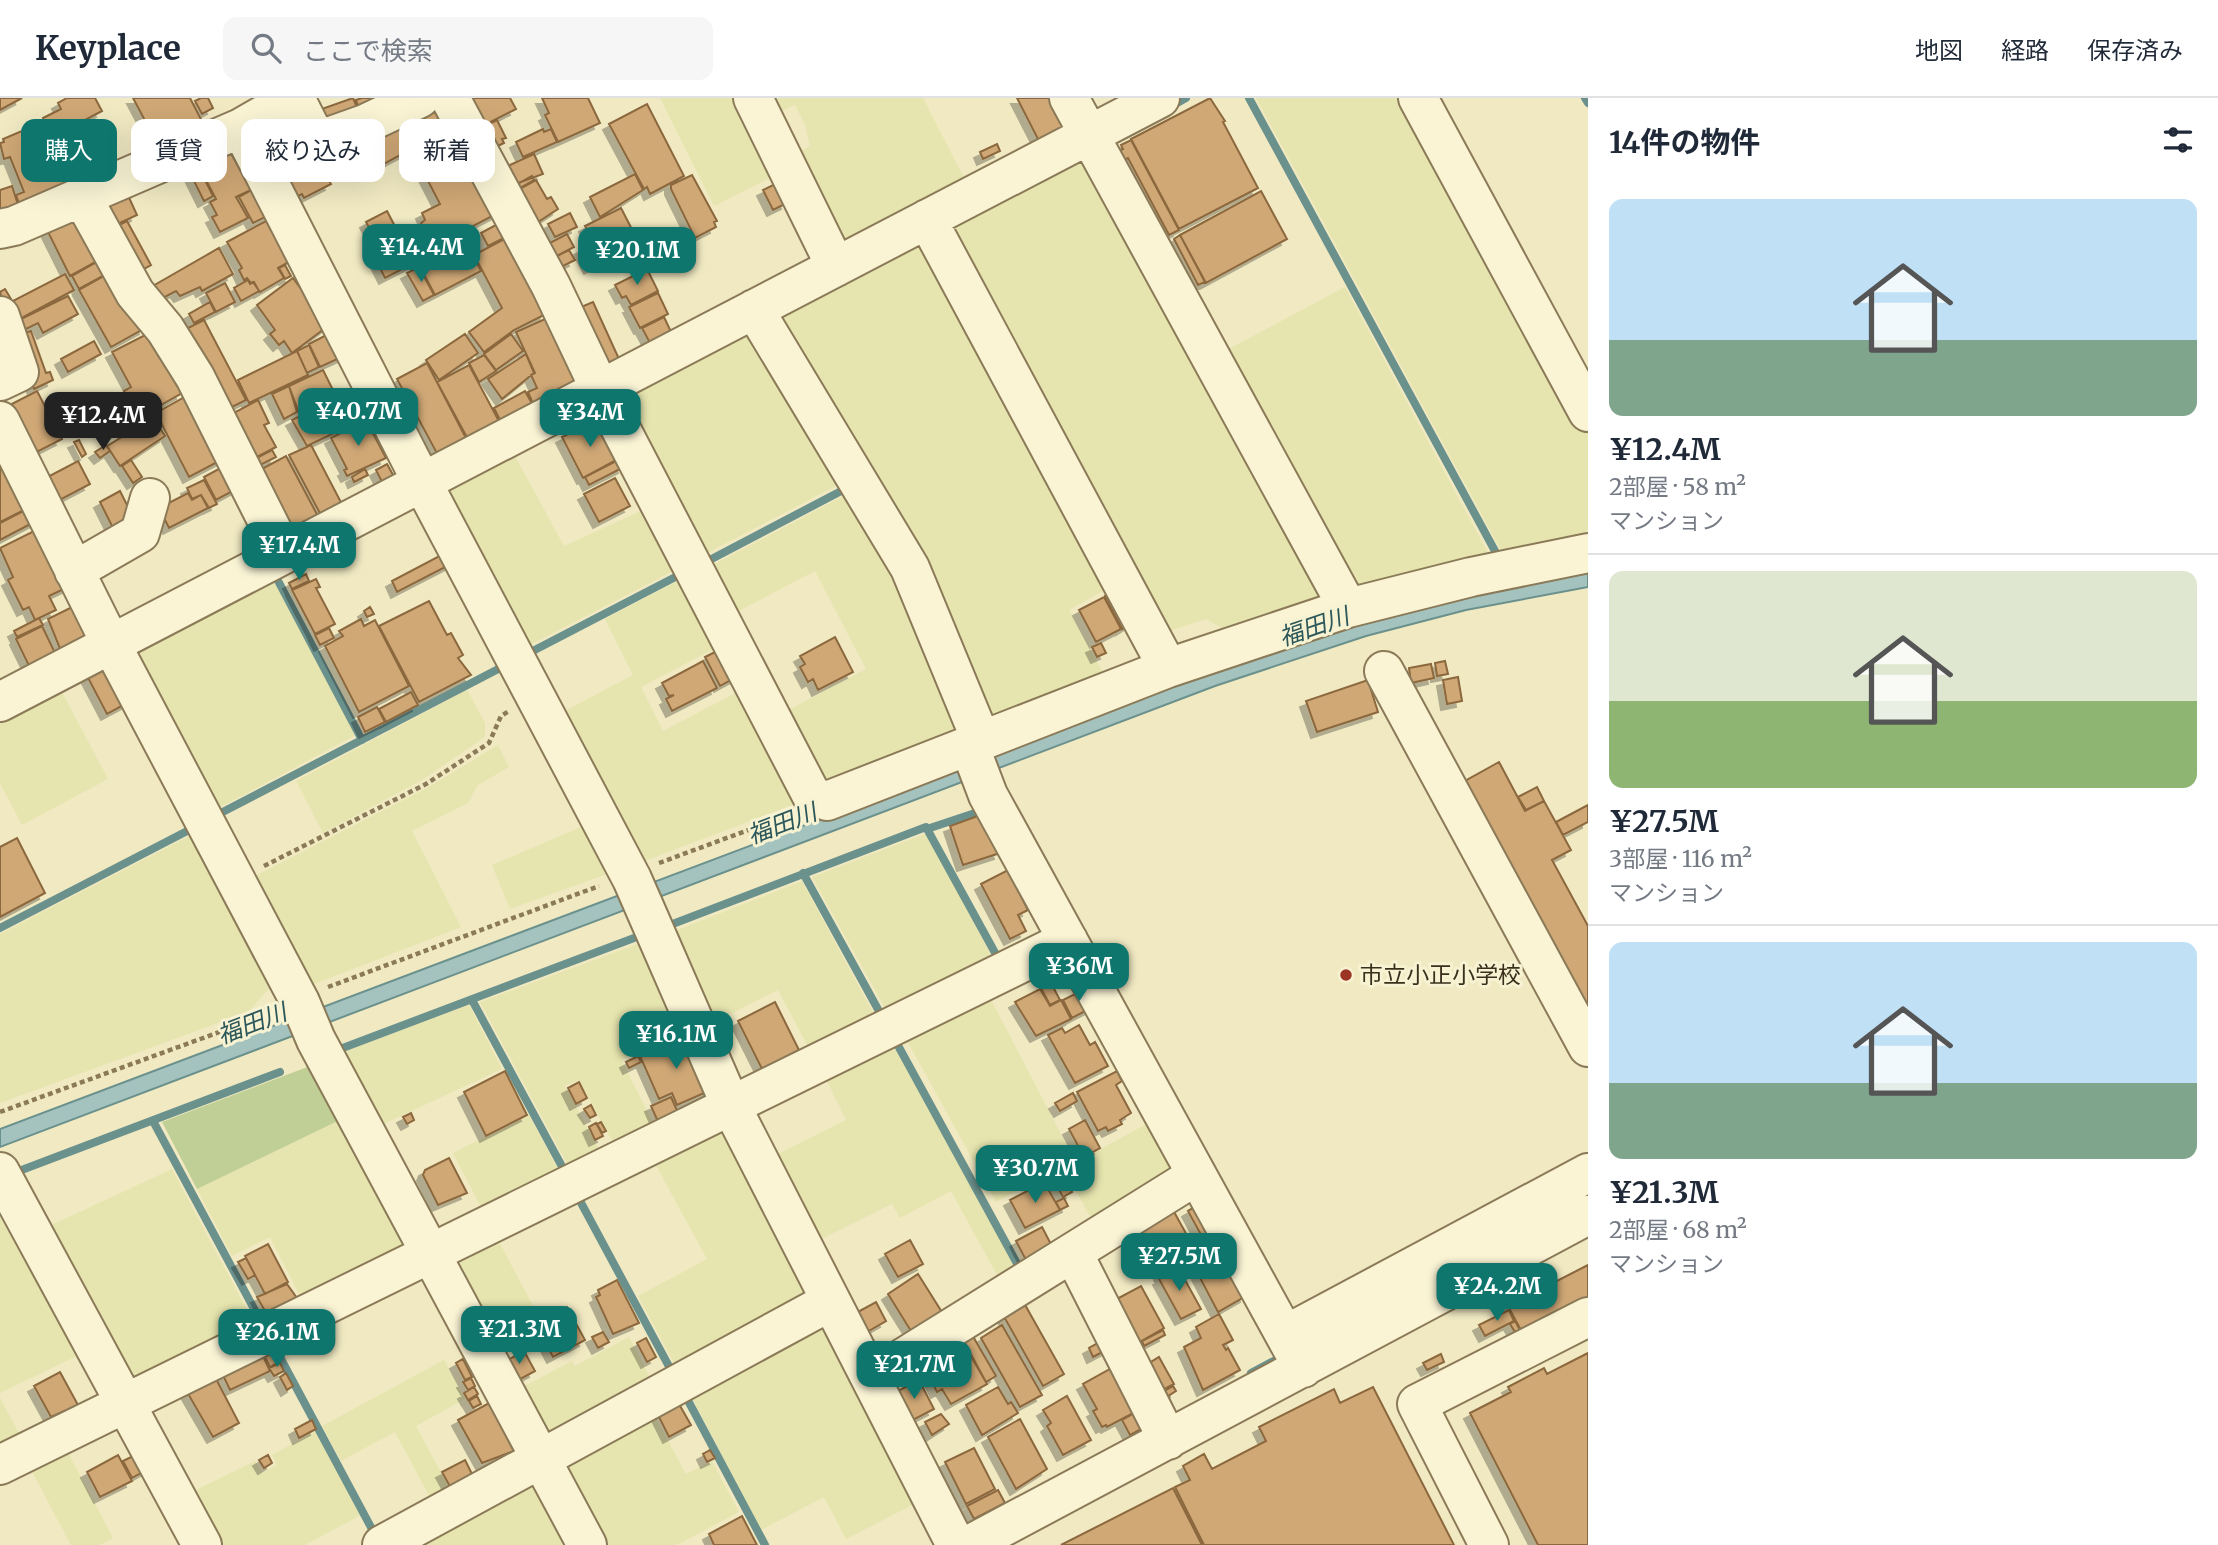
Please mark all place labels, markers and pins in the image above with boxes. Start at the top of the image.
pin: ¥14.4M [364,225,478,284]
pin: ¥20.1M [580,228,694,287]
pin: ¥40.7M [301,388,415,448]
pin: ¥34M [549,390,631,449]
pin: ¥12.4M [46,392,160,452]
pin: ¥17.4M [242,522,356,582]
pin: ¥36M [1038,944,1120,1003]
place label: 市立小正小学校 [1360,960,1521,989]
marker: 市立小正小学校 [1338,967,1354,983]
pin: ¥16.1M [619,1012,733,1071]
pin: ¥30.7M [978,1146,1092,1205]
pin: ¥27.5M [1122,1234,1236,1293]
pin: ¥24.2M [1440,1264,1554,1323]
pin: ¥21.3M [462,1306,576,1366]
pin: ¥26.1M [220,1310,334,1369]
pin: ¥21.7M [857,1342,971,1401]

